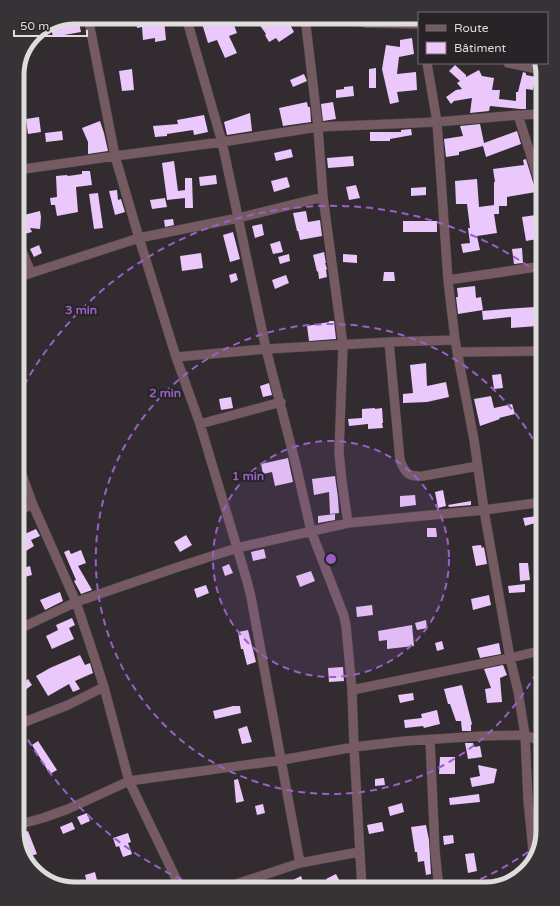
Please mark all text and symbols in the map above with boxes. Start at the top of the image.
scale bar [14,12,87,38]
legend [418,12,548,64]
text: 50 m [20,19,49,33]
text: Route [454,21,489,35]
text: Bâtiment [454,41,506,55]
text: 3 min [65,303,97,317]
text: 2 min [149,386,181,400]
text: 1 min [232,469,264,483]
centre of rings [324,552,338,566]

